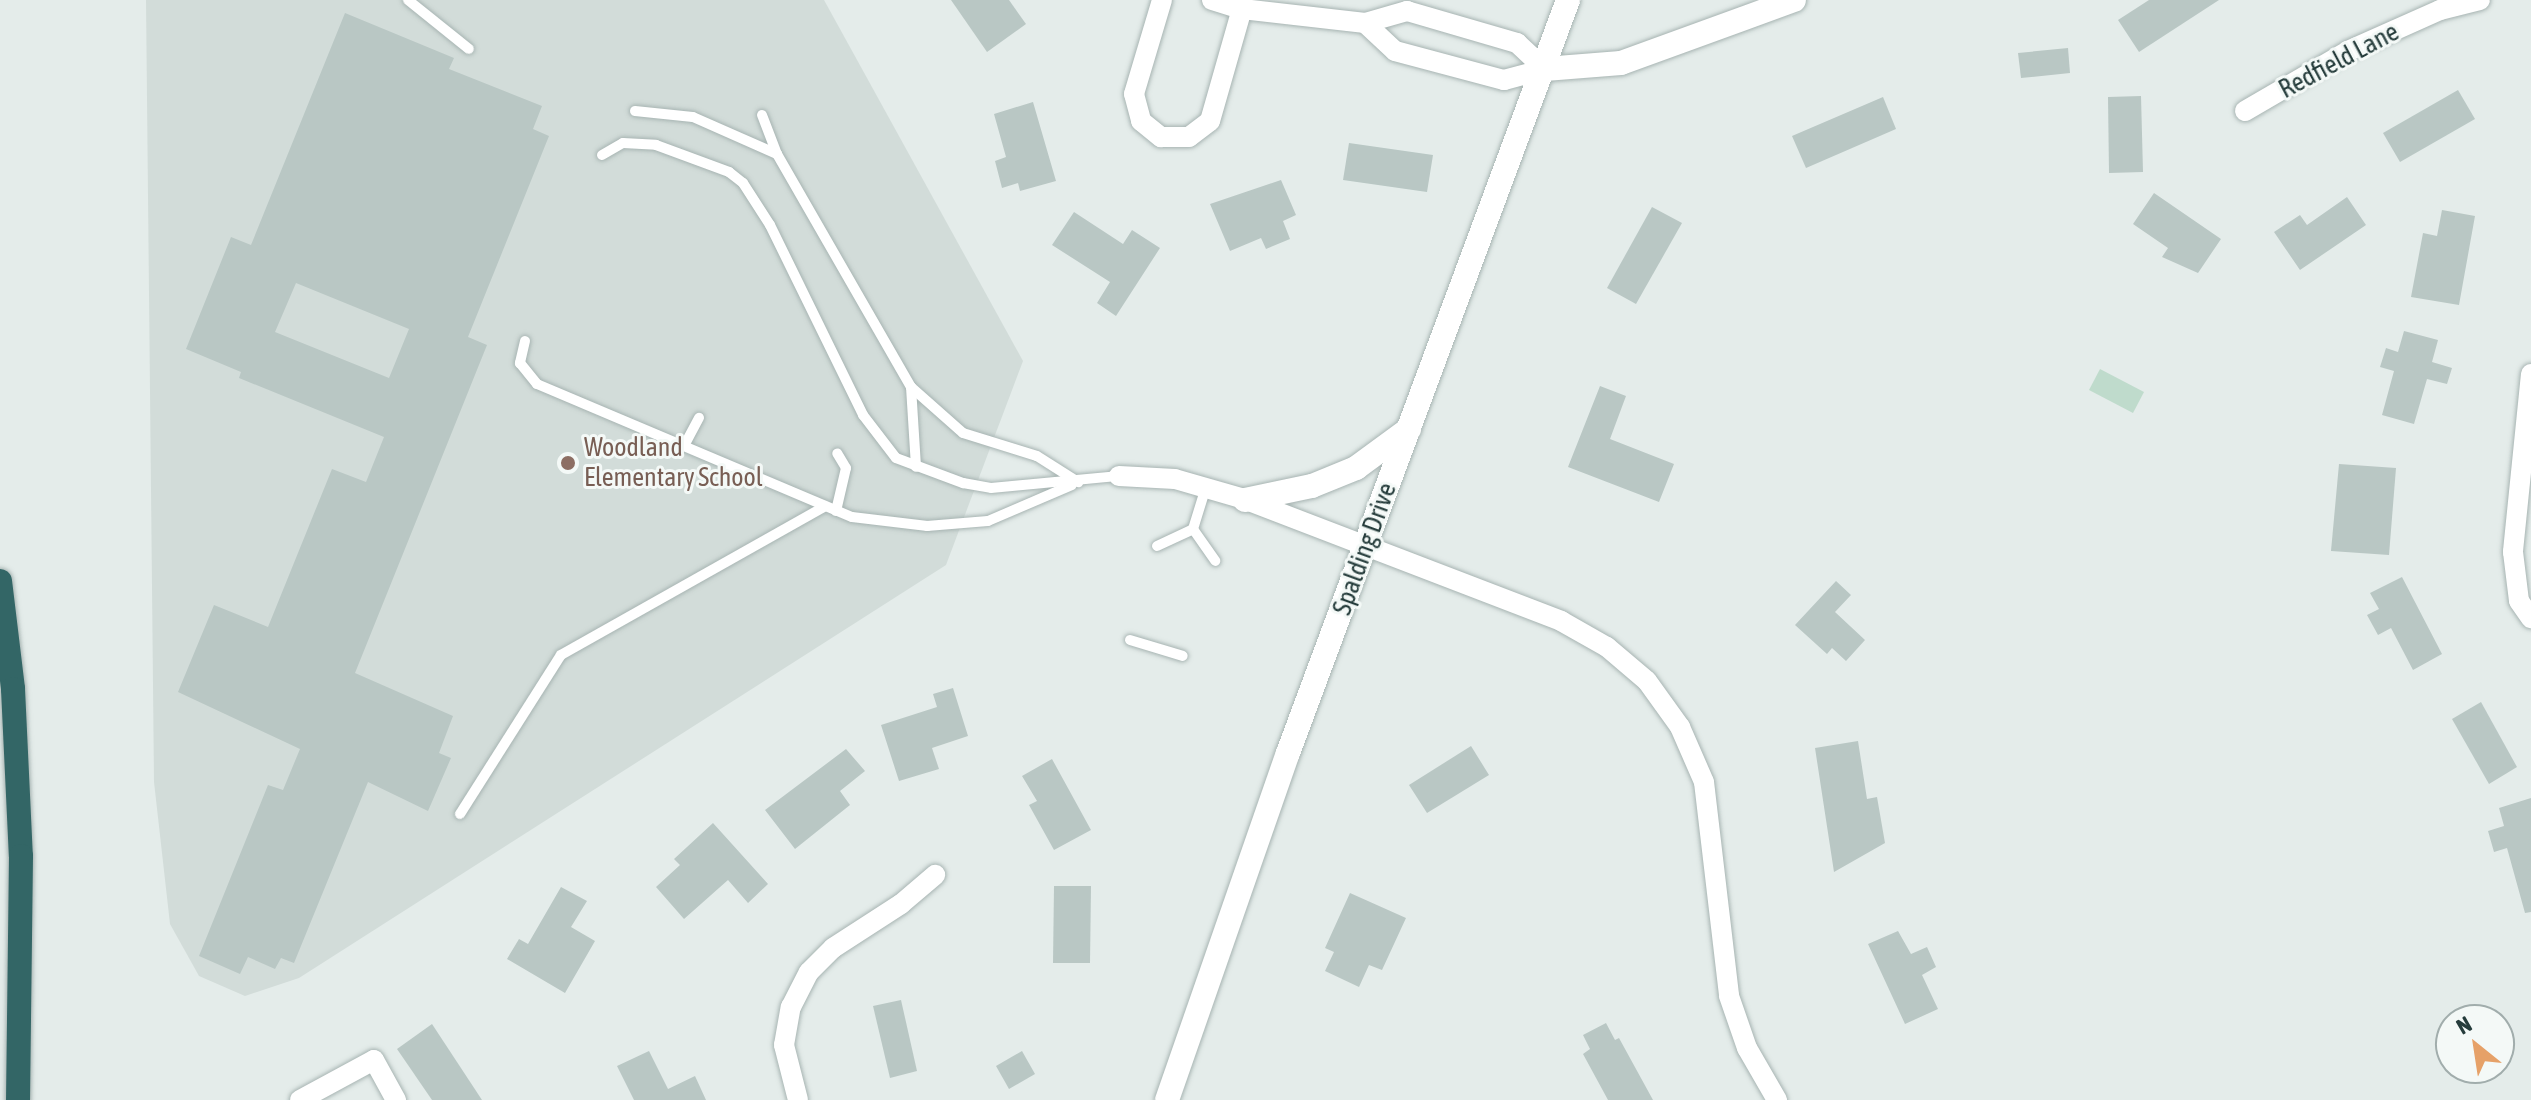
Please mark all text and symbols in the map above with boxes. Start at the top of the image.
street label: Redfield Lane [2274,16,2404,106]
place label: Woodland Elementary School [584,432,763,494]
marker: Woodland Elementary School [559,454,577,472]
street label: Spalding Drive [1327,479,1403,619]
north arrow [2435,1004,2515,1084]
text: N [2452,1010,2476,1039]

